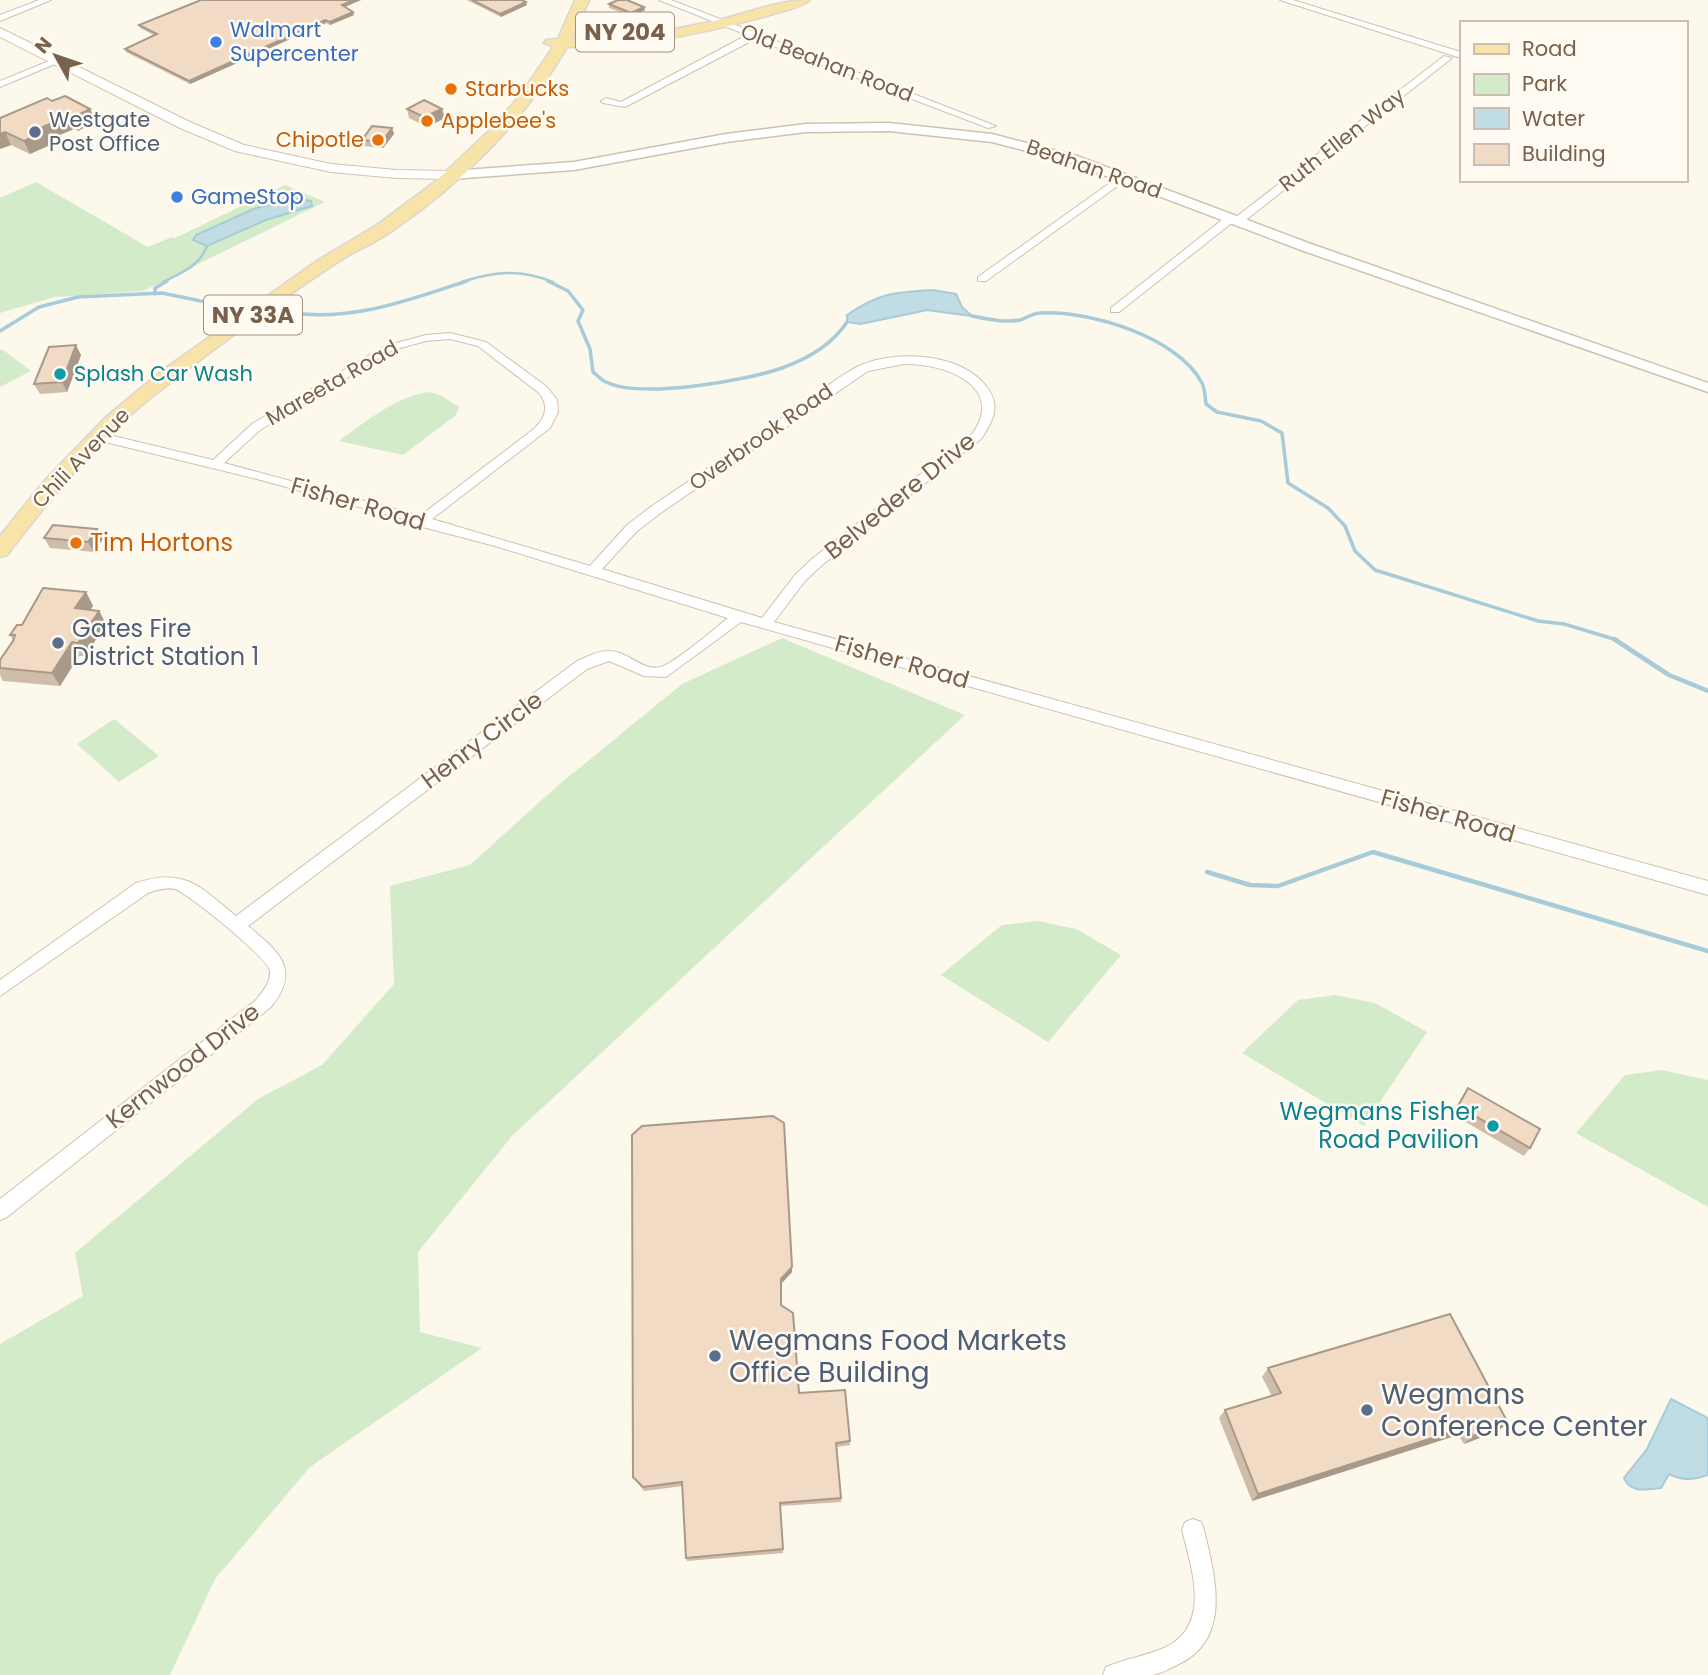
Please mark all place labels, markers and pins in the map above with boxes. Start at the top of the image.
place label: Walmart Supercenter [230,15,359,68]
marker: Walmart Supercenter [208,34,224,50]
place label: Starbucks [465,74,569,103]
marker: Starbucks [443,81,459,97]
place label: Westgate Post Office [49,105,160,158]
place label: Applebee's [441,106,556,135]
marker: Applebee's [419,113,435,129]
marker: Westgate Post Office [27,124,43,140]
place label: Chipotle [276,125,364,154]
marker: Chipotle [370,132,386,148]
place label: GameStop [191,182,304,211]
marker: GameStop [169,189,185,205]
place label: Splash Car Wash [74,359,253,388]
marker: Splash Car Wash [52,366,68,382]
place label: Tim Hortons [90,526,233,559]
marker: Tim Hortons [68,535,84,551]
place label: Gates Fire District Station 1 [72,612,259,673]
marker: Gates Fire District Station 1 [50,635,66,651]
place label: Wegmans Fisher Road Pavilion [1280,1095,1479,1156]
marker: Wegmans Fisher Road Pavilion [1485,1118,1501,1134]
place label: Wegmans Food Markets Office Building [729,1321,1067,1392]
marker: Wegmans Food Markets Office Building [707,1348,723,1364]
place label: Wegmans Conference Center [1381,1375,1647,1446]
marker: Wegmans Conference Center [1359,1402,1375,1418]

